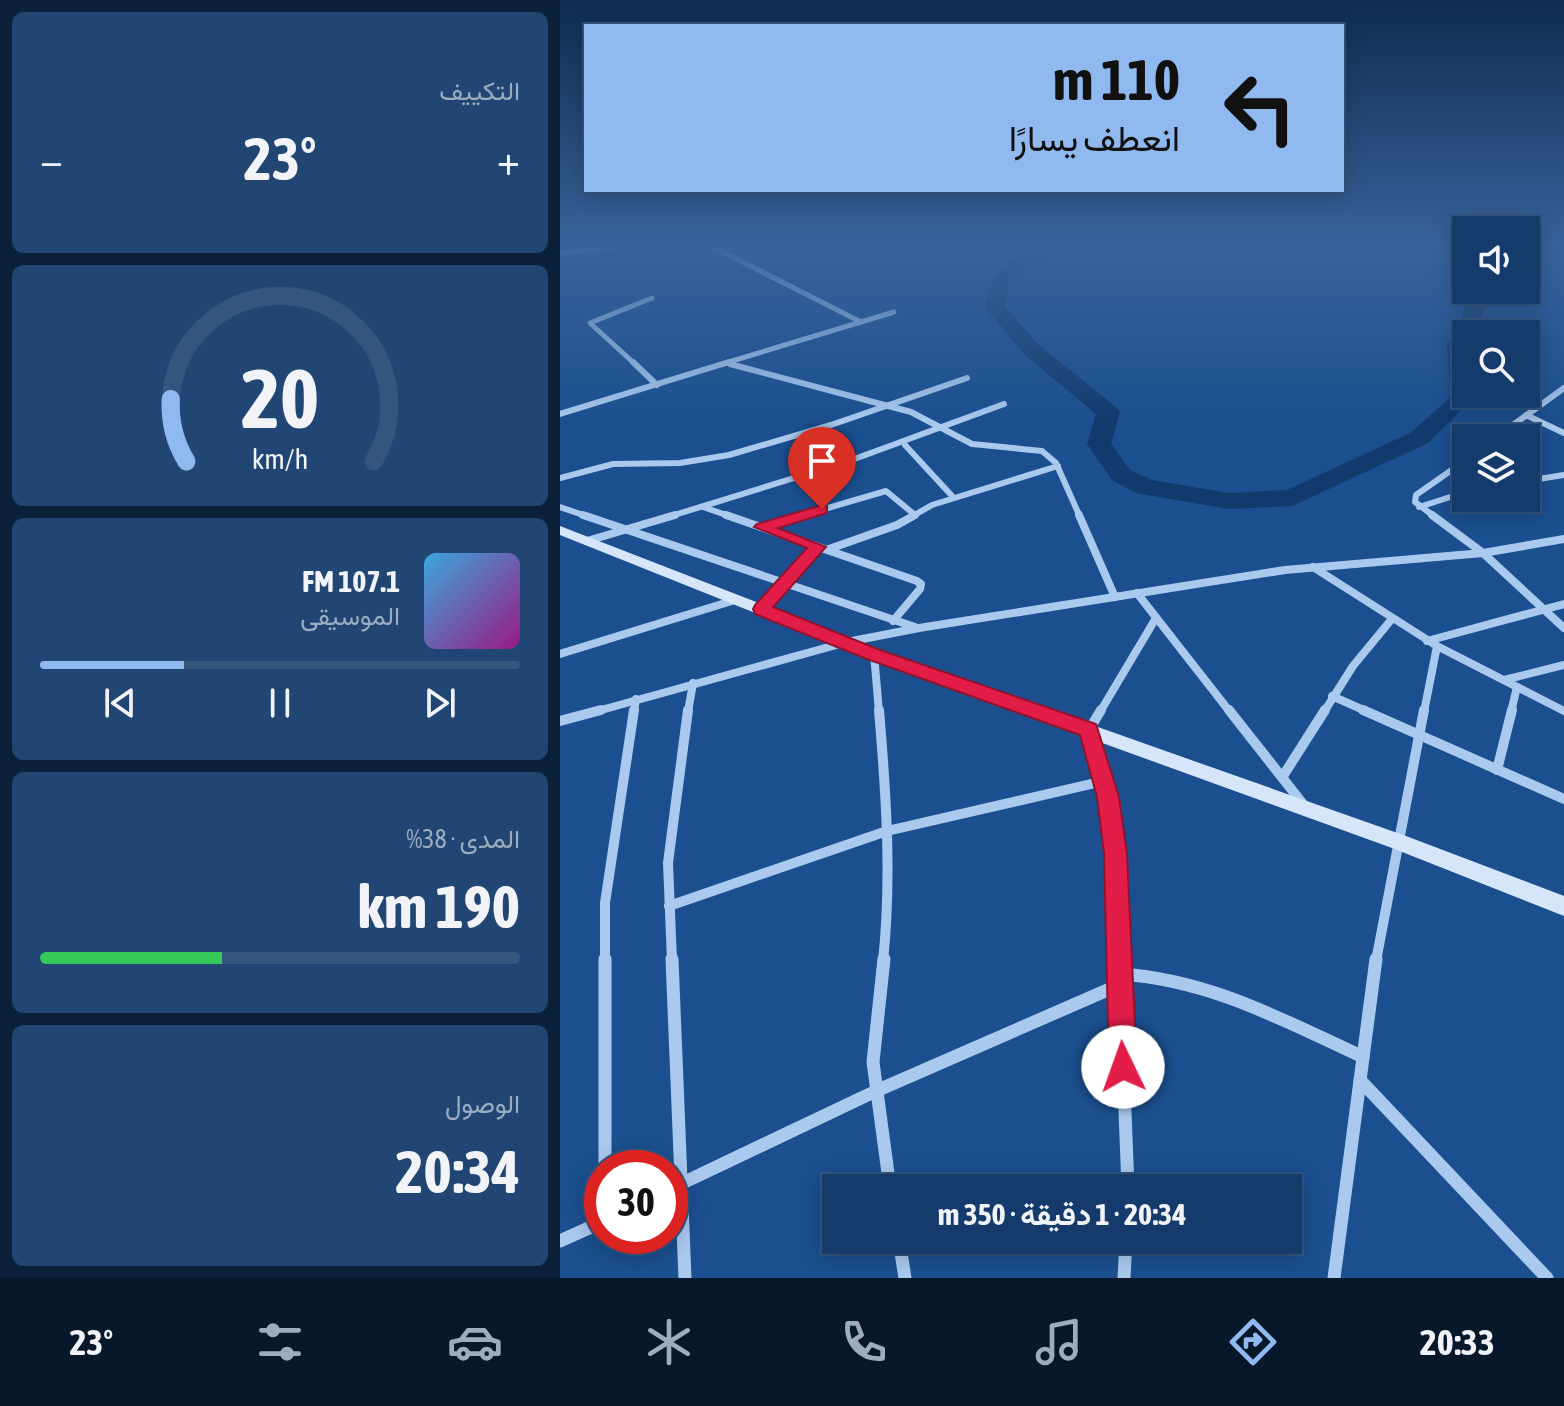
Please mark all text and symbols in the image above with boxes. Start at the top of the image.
text: 110 m [1053,48,1180,112]
icon: left [1208,56,1312,160]
text: التكييف [439,76,520,106]
text: انعطف يسارًا [1009,117,1180,159]
text: 23° [244,124,316,193]
text: − [40,134,63,184]
text: + [497,134,520,184]
map controls [1452,216,1540,512]
button: sound [1452,216,1540,304]
button: search [1452,320,1540,408]
text: 20 [241,349,319,445]
button: layers [1452,424,1540,512]
pin [788,427,856,509]
icon: arrive [800,439,844,483]
text: km/h [252,442,308,475]
text: 107.1 FM [302,564,400,598]
text: الموسيقى [300,601,400,631]
icon: previous [98,681,142,725]
icon: pause [258,681,302,725]
icon: next [418,681,462,725]
text: المدى · 38% [406,824,520,854]
text: 190 km [358,872,520,941]
position arrow [1081,1025,1165,1109]
text: الوصول [445,1089,520,1119]
text: 20:34 [395,1137,520,1206]
speed limit sign: 30 [584,1150,688,1254]
text: 20:34 · 1 دقيقة · 350 m [938,1197,1186,1231]
icon: filters [252,1314,308,1370]
icon: car [447,1314,503,1370]
icon: climate [641,1314,697,1370]
icon: phone [836,1314,892,1370]
icon: music [1031,1314,1087,1370]
icon: directions [1225,1314,1281,1370]
text: 23° [69,1321,113,1363]
text: 20:33 [1420,1321,1495,1363]

